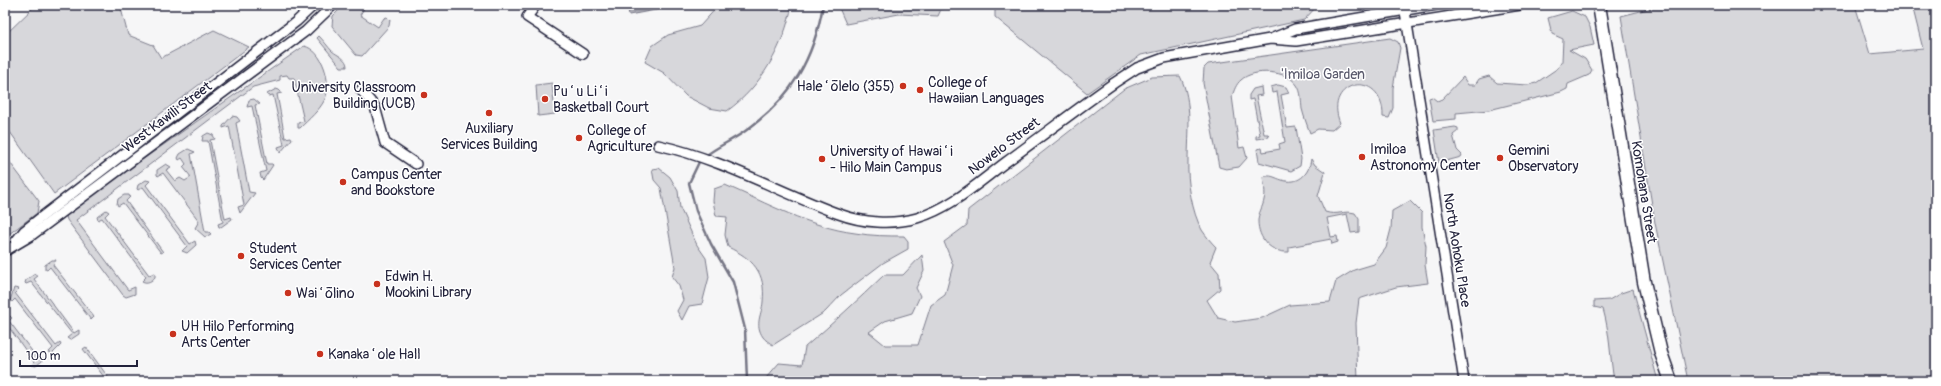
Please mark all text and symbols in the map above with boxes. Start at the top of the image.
park label: 'Imiloa Garden [1281,66,1365,83]
place label: College of Hawaiian Languages [928,74,1045,107]
street label: West Kawili Street [119,78,215,156]
place label: Haleʻōlelo (355) [797,78,895,95]
place label: University Classroom Building (UCB) [292,79,416,112]
marker: Haleʻōlelo (355) [898,81,908,91]
place label: Puʻu Liʻi Basketball Court [553,83,649,116]
marker: College of Hawaiian Languages [915,85,925,95]
marker: University Classroom Building (UCB) [419,90,429,100]
marker: Puʻu Liʻi Basketball Court [540,94,550,104]
marker: Auxiliary Services Building [484,108,494,118]
street label: Nowelo Street [965,113,1043,178]
place label: Auxiliary Services Building [440,120,538,153]
place label: College of Agriculture [587,122,653,155]
marker: College of Agriculture [574,133,584,143]
street label: Komohana Street [1628,140,1661,245]
place label: Imiloa Astronomy Center [1370,141,1480,174]
place label: Gemini Observatory [1508,142,1578,175]
place label: University of Hawaiʻi - Hilo Main Campus [830,143,953,176]
marker: Imiloa Astronomy Center [1357,152,1367,162]
marker: Gemini Observatory [1495,153,1505,163]
marker: University of Hawaiʻi - Hilo Main Campus [817,154,827,164]
place label: Campus Center and Bookstore [351,166,442,199]
marker: Campus Center and Bookstore [338,177,348,187]
street label: North Aohoku Place [1440,192,1474,308]
place label: Student Services Center [249,240,342,273]
marker: Student Services Center [236,251,246,261]
place label: Edwin H. Mookini Library [385,268,472,301]
marker: Edwin H. Mookini Library [372,279,382,289]
place label: Waiʻōlino [296,285,355,302]
marker: Waiʻōlino [283,288,293,298]
place label: UH Hilo Performing Arts Center [181,318,294,351]
marker: UH Hilo Performing Arts Center [168,329,178,339]
scale bar [20,342,137,368]
place label: Kanakaʻole Hall [328,346,421,363]
text: 100 m [26,349,61,364]
marker: Kanakaʻole Hall [315,349,325,359]

